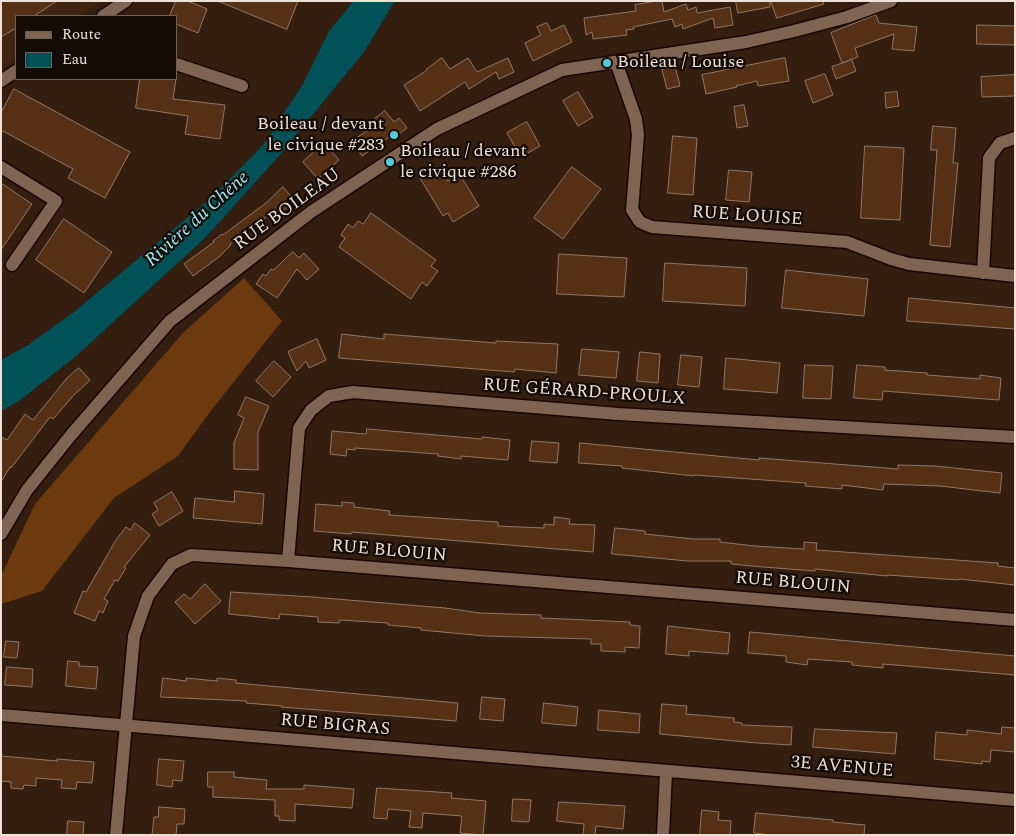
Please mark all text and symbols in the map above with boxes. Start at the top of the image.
legend [15,15,178,80]
text: Route [62,23,101,46]
text: Eau [62,48,88,71]
place label: Boileau / Louise [617,52,744,74]
marker: Boileau / Louise [601,57,613,69]
place label: Boileau / devant le civique #283 [257,114,384,156]
marker: Boileau / devant le civique #283 [388,129,400,141]
place label: Boileau / devant le civique #286 [400,141,527,183]
marker: Boileau / devant le civique #286 [384,156,396,168]
street label: RUE BOILEAU [231,164,345,256]
water label: Rivière du Chêne [141,167,255,273]
street label: RUE LOUISE [691,202,803,232]
street label: RUE GÉRARD-PROULX [482,375,686,411]
street label: RUE BLOUIN [330,536,448,568]
street label: RUE BLOUIN [734,568,852,600]
street label: RUE BIGRAS [279,710,391,742]
street label: 3E AVENUE [790,753,894,783]

